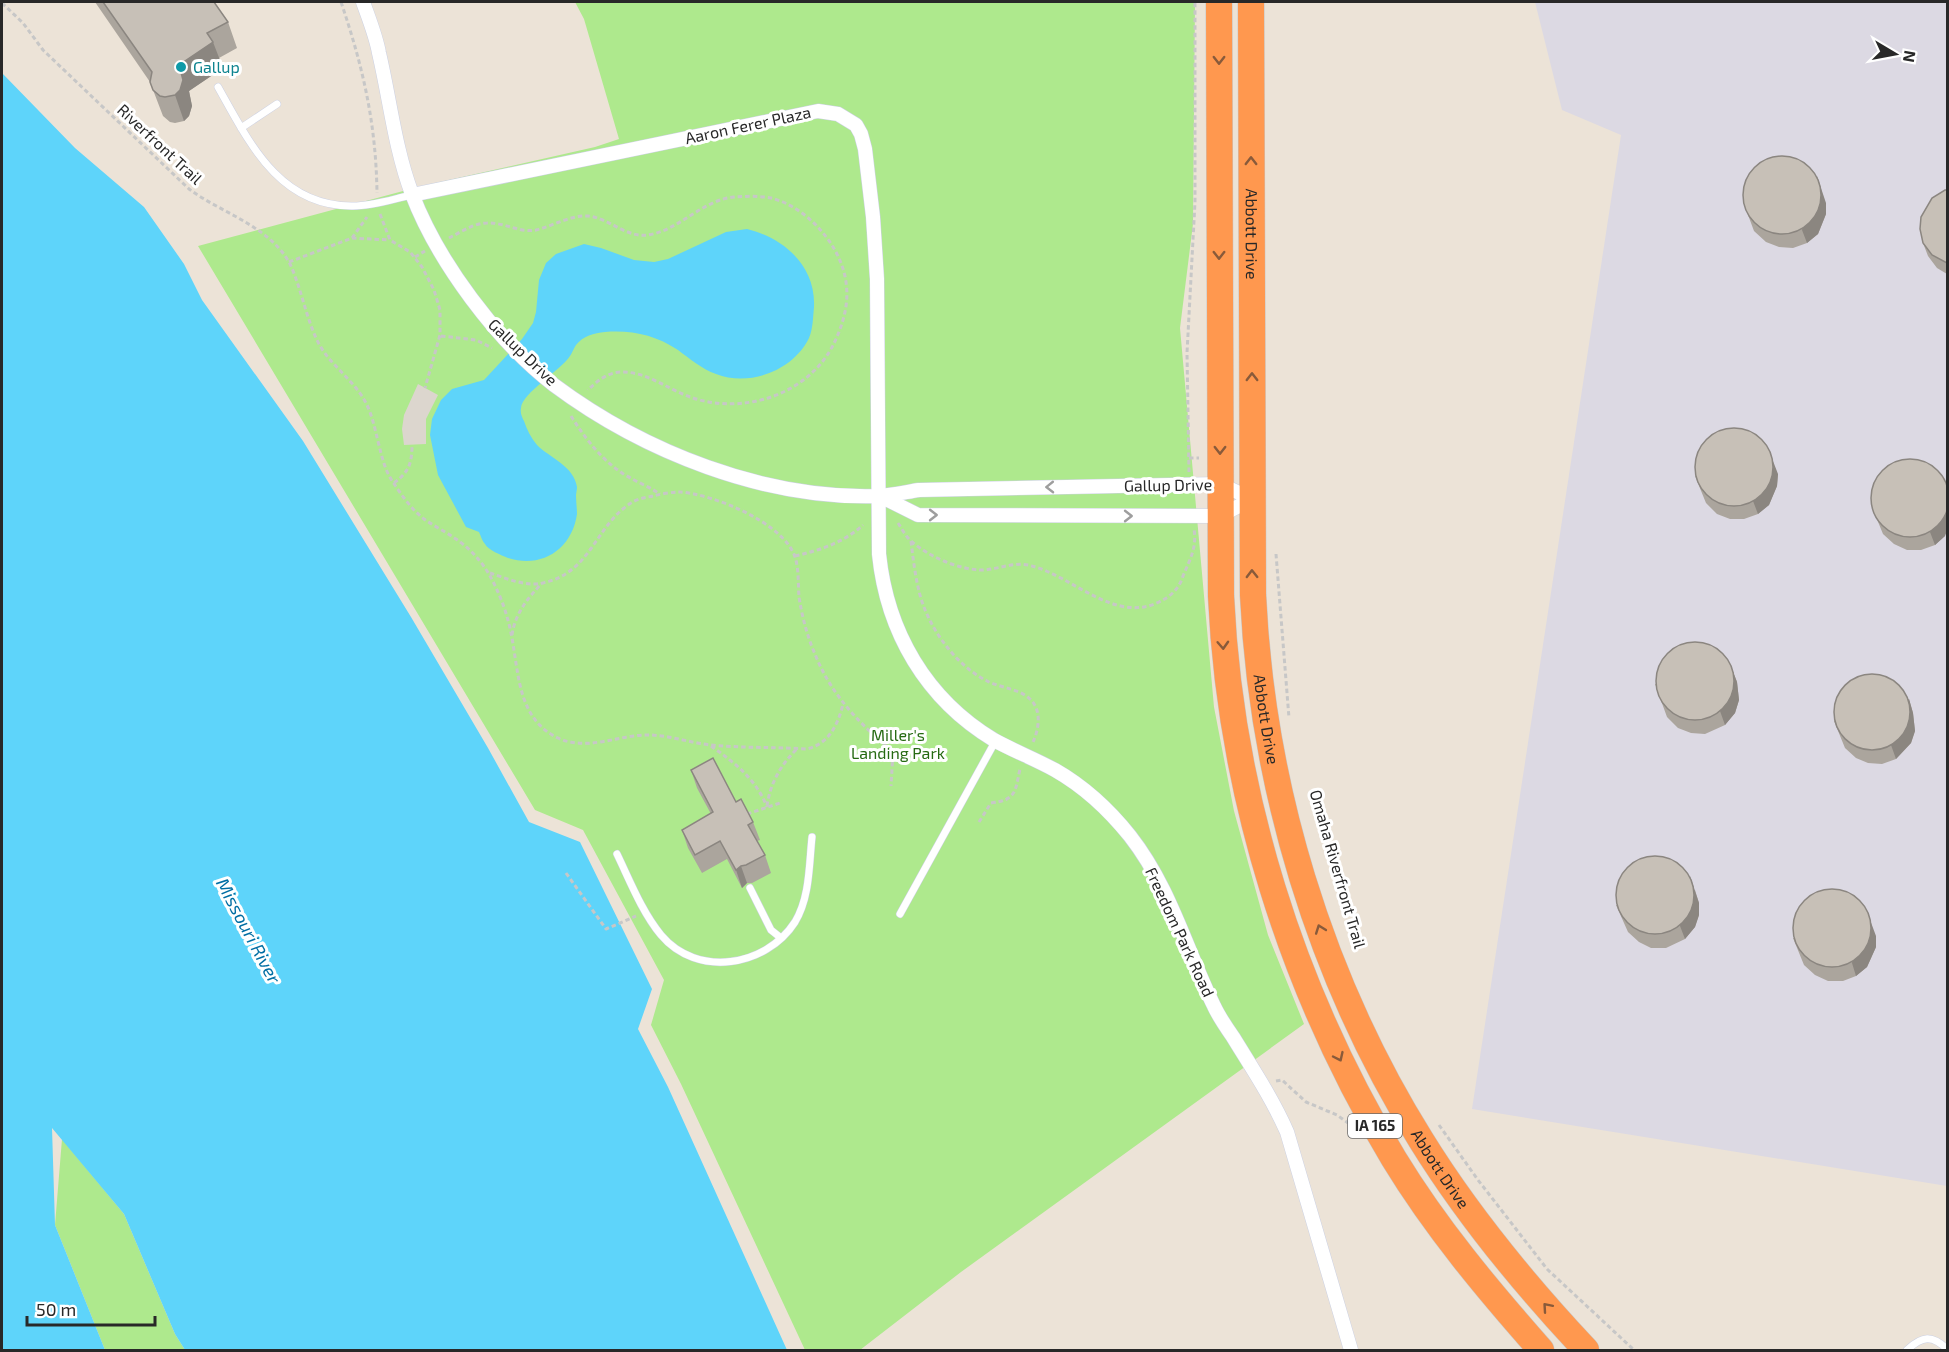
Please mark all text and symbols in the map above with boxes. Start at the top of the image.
north arrow [1865,24,1925,84]
text: N [1900,49,1921,64]
one-way arrow [1213,55,1225,64]
place label: Gallup [193,57,240,76]
marker: Gallup [174,60,188,74]
street label: Riverfront Trail [114,100,207,188]
street label: Aaron Ferer Plaza [683,102,813,147]
one-way arrow [1245,157,1257,166]
street label: Abbott Drive [1243,188,1262,280]
one-way arrow [1213,250,1225,259]
street label: Gallup Drive [485,314,562,389]
one-way arrow [1246,373,1258,382]
one-way arrow [1214,445,1226,454]
street label: Gallup Drive [1124,474,1212,495]
one-way arrow [1045,481,1054,493]
one-way arrow [929,509,938,521]
one-way arrow [1124,510,1133,522]
one-way arrow [1246,570,1259,579]
one-way arrow [1217,640,1230,649]
street label: Abbott Drive [1251,673,1284,766]
park label: Miller's Landing Park [851,725,945,762]
street label: Omaha Riverfront Trail [1307,787,1370,951]
street label: Freedom Park Road [1142,864,1219,1000]
water label: Missouri River [212,874,286,988]
one-way arrow [1314,924,1327,935]
one-way arrow [1332,1051,1344,1062]
road number: IA 165 [1348,1114,1402,1138]
street label: Abbott Drive [1408,1125,1474,1212]
scale bar [27,1289,154,1327]
text: 50 m [36,1298,76,1320]
one-way arrow [1543,1303,1554,1314]

